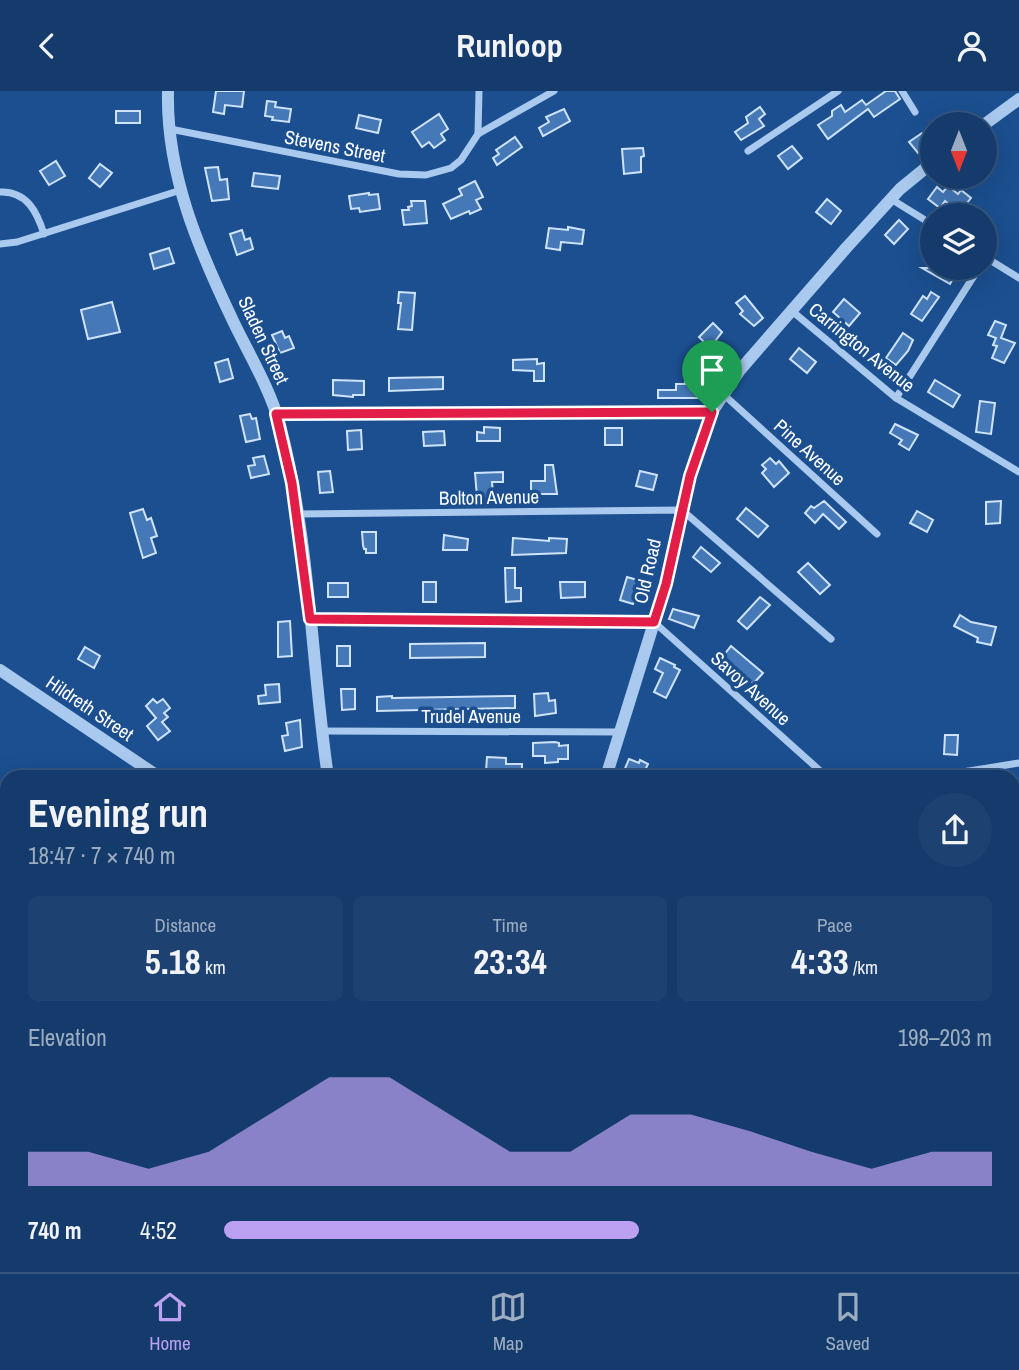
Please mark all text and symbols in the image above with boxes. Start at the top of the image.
text: Runloop [456,24,563,67]
icon: back [28,27,66,65]
icon: person [953,27,991,65]
north arrow [920,112,998,189]
map controls [920,112,997,280]
street label: Stevens Street [282,123,388,169]
button: layers [920,203,997,280]
street label: Sladen Street [232,292,296,389]
street label: Carrington Avenue [803,296,921,398]
pin [682,340,742,412]
icon: arrive [693,351,731,389]
street label: Pine Avenue [769,413,851,491]
street label: Bolton Avenue [439,483,539,511]
street label: Old Road [627,536,667,606]
street label: Savoy Avenue [705,645,797,731]
street label: Hildreth Street [41,669,139,747]
street label: Trudel Avenue [421,703,521,729]
text: Evening run [28,788,208,839]
button: share [918,793,992,867]
text: 18:47 · 7 × 740 m [28,840,175,871]
text: Distance [155,912,216,938]
text: Time [492,912,528,938]
text: Pace [817,912,852,938]
text: 5.18 [145,938,201,985]
text: 23:34 [473,938,547,985]
text: 4:33 [791,938,849,985]
text: km [201,954,226,980]
text: /km [849,954,878,980]
text: Elevation [28,1022,107,1053]
text: 198–203 m [898,1022,992,1053]
text: 740 m [28,1215,81,1246]
text: 4:52 [140,1215,177,1246]
tab: Home [149,1288,191,1356]
tab: Map [489,1288,527,1356]
tab: Saved [826,1288,870,1356]

